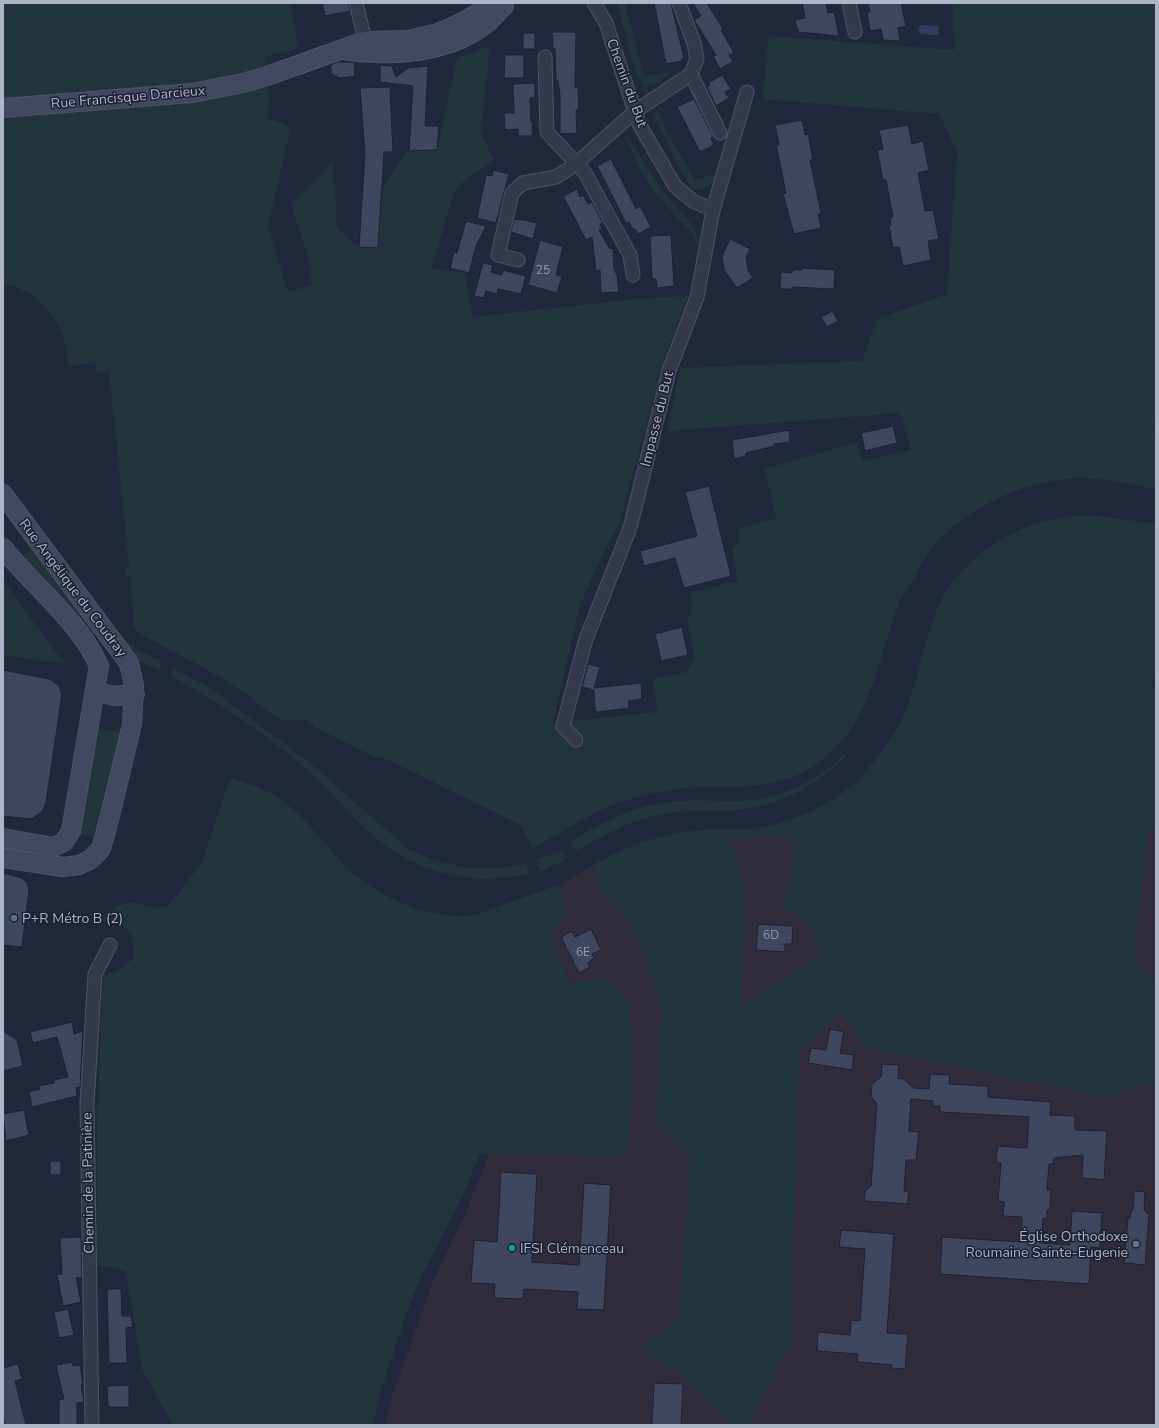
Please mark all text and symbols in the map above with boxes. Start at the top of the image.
street label: Chemin du But [602,36,652,130]
street label: Rue Francisque Darcieux [50,81,207,113]
house number: 25 [536,262,550,278]
street label: Impasse du But [636,369,678,469]
street label: Rue Angélique du Coudray [15,515,132,662]
place label: P+R Métro B (2) [22,909,123,928]
marker: P+R Métro B (2) [9,913,19,923]
house number: 6D [763,927,779,943]
house number: 6E [576,944,590,960]
street label: Chemin de la Patinière [77,1112,99,1254]
place label: Église Orthodoxe Roumaine Sainte-Eugenie [966,1227,1128,1262]
place label: IFSI Clémenceau [520,1239,624,1258]
marker: Église Orthodoxe Roumaine Sainte-Eugenie [1131,1239,1141,1249]
marker: IFSI Clémenceau [507,1243,517,1253]

